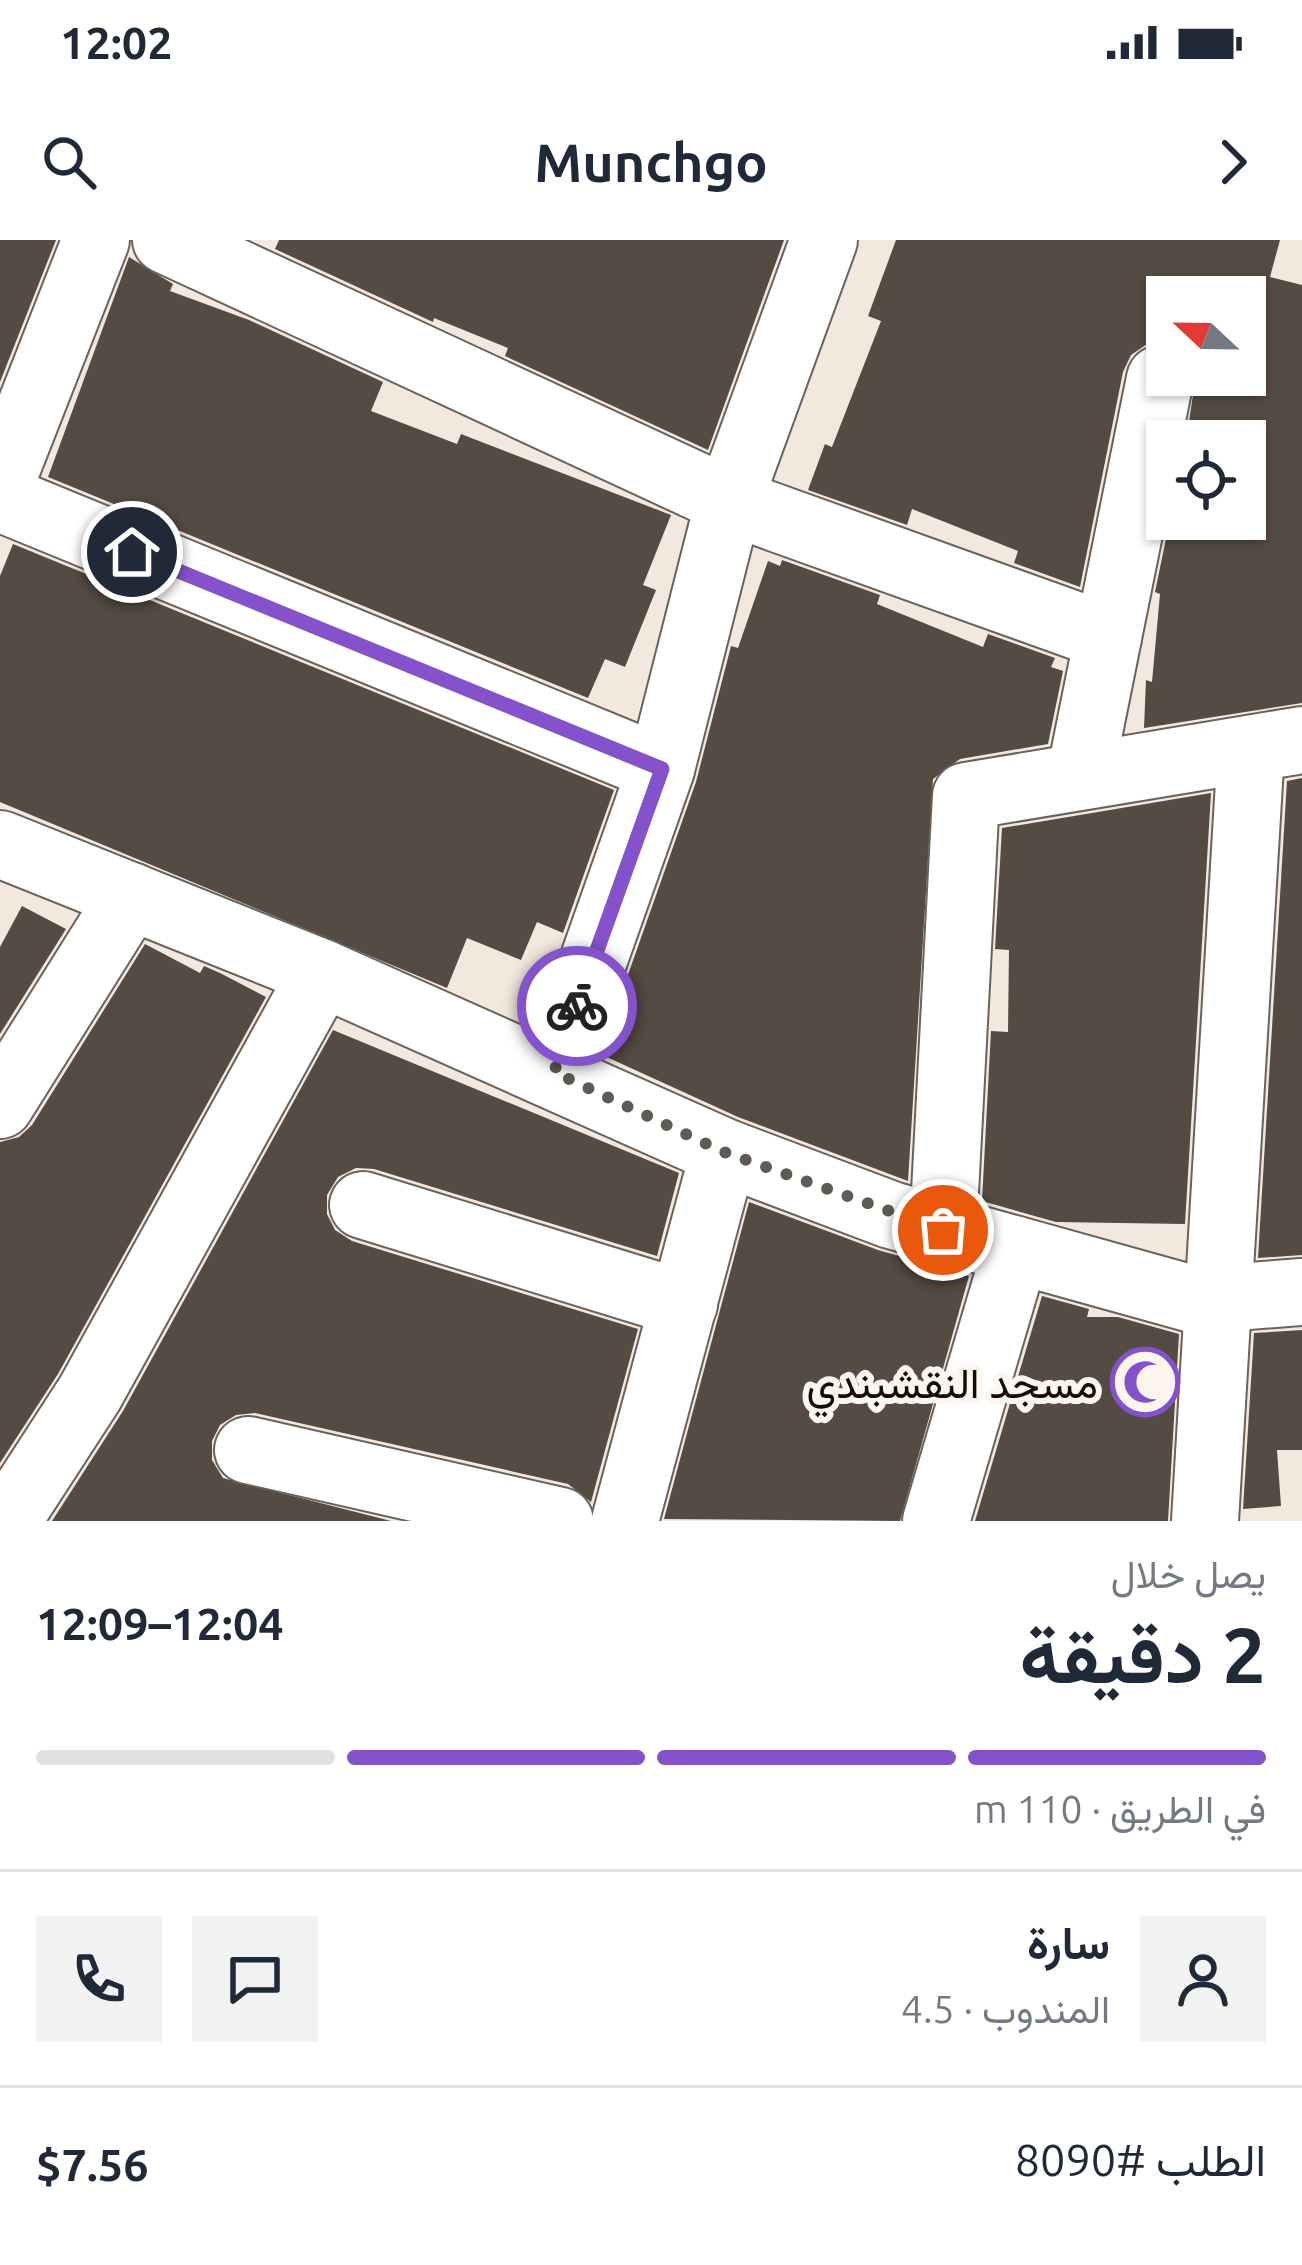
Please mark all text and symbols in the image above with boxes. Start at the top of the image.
text: 12:02 [60,17,173,68]
icon: search [36,129,102,195]
icon: forward [1200,129,1266,195]
text: Munchgo [534,132,768,192]
north arrow [1146,276,1266,396]
map controls [1146,276,1266,540]
button: locate [1146,420,1266,540]
pin [81,501,183,603]
icon: home [99,519,165,585]
courier [517,946,637,1066]
icon: bike [544,973,610,1039]
pin [892,1179,994,1281]
icon: bag [910,1197,976,1263]
mosque icon: مسجد النقشبندي [1110,1347,1180,1417]
place label: مسجد النقشبندي [807,1359,1098,1418]
text: يصل خلال [1111,1552,1266,1595]
text: 12:04–12:09 [36,1598,284,1649]
text: 2 دقيقة [1020,1610,1266,1698]
text: في الطريق · 110 m [974,1787,1266,1830]
button: phone [36,1916,162,2042]
button: chat [192,1916,318,2042]
button: person [1140,1916,1266,2042]
text: سارة [1027,1917,1110,1968]
text: المندوب · 4.5 [901,1987,1110,2030]
text: الطلب #8090 [1015,2134,1266,2185]
text: $7.56 [36,2139,149,2190]

